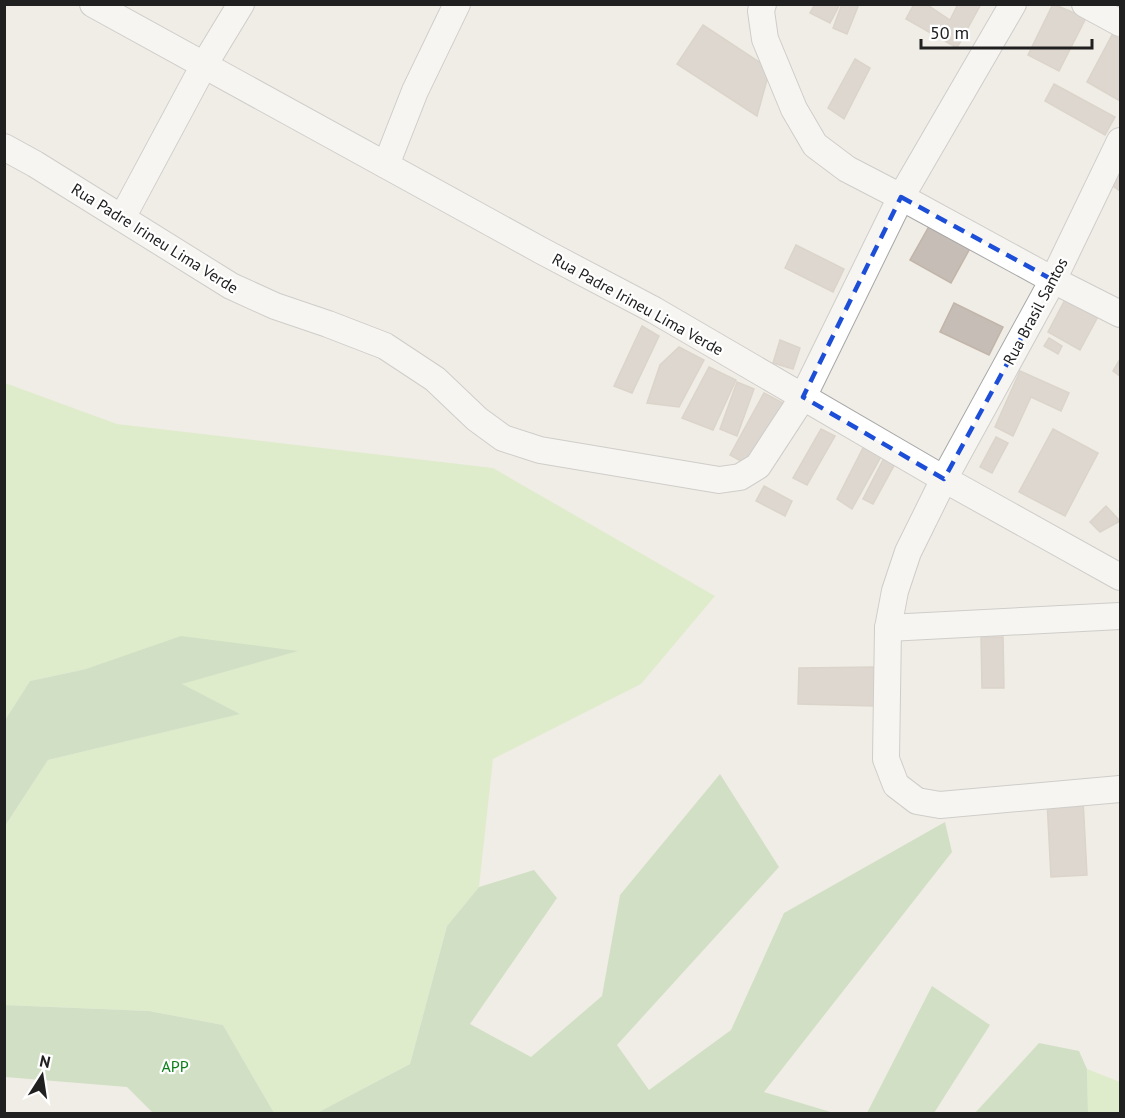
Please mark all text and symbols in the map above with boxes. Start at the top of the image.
scale bar [921,12,1092,50]
text: 50 m [930,21,969,44]
street label: Rua Padre Irineu Lima Verde [68,178,242,298]
street label: Rua Padre Irineu Lima Verde [549,248,727,360]
street label: Rua Brasil Santos [998,254,1072,368]
north arrow [12,1046,72,1106]
text: N [38,1050,52,1072]
park label: APP [161,1056,189,1076]

